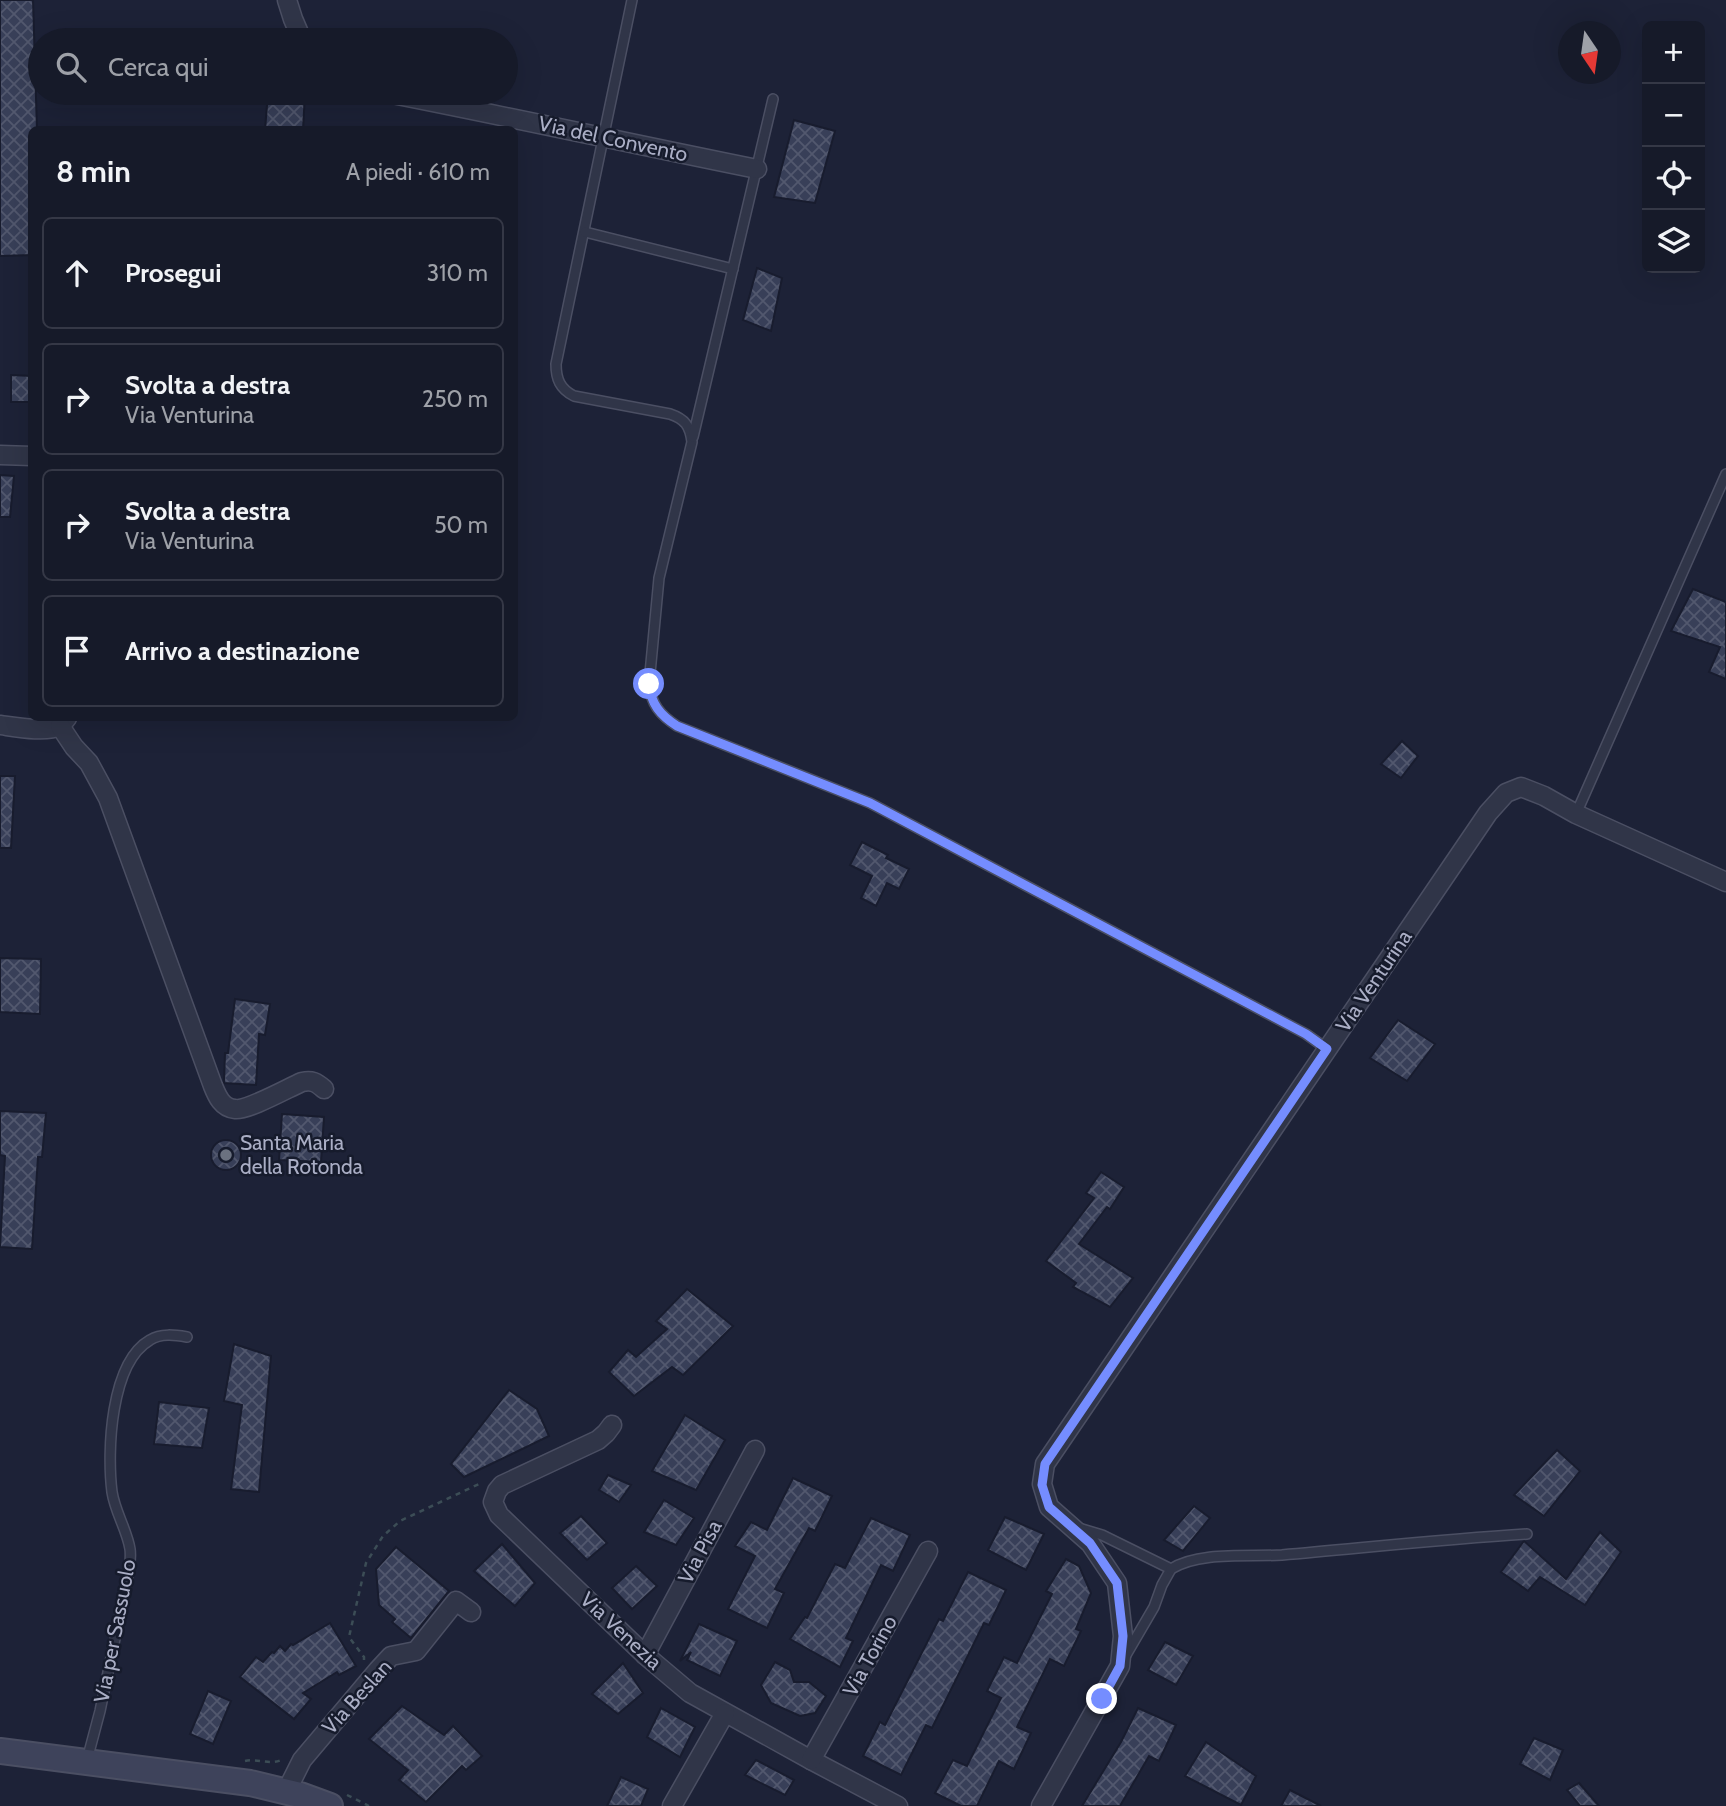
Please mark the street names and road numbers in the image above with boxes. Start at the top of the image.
street label: Via del Convento [536,111,690,167]
street label: Via Venturina [1330,925,1417,1037]
street label: Via Pisa [673,1516,727,1588]
street label: Via per Sassuolo [88,1557,141,1705]
street label: Via Venezia [575,1587,667,1675]
street label: Via Torino [837,1611,902,1700]
street label: Via Beslan [317,1654,397,1739]

